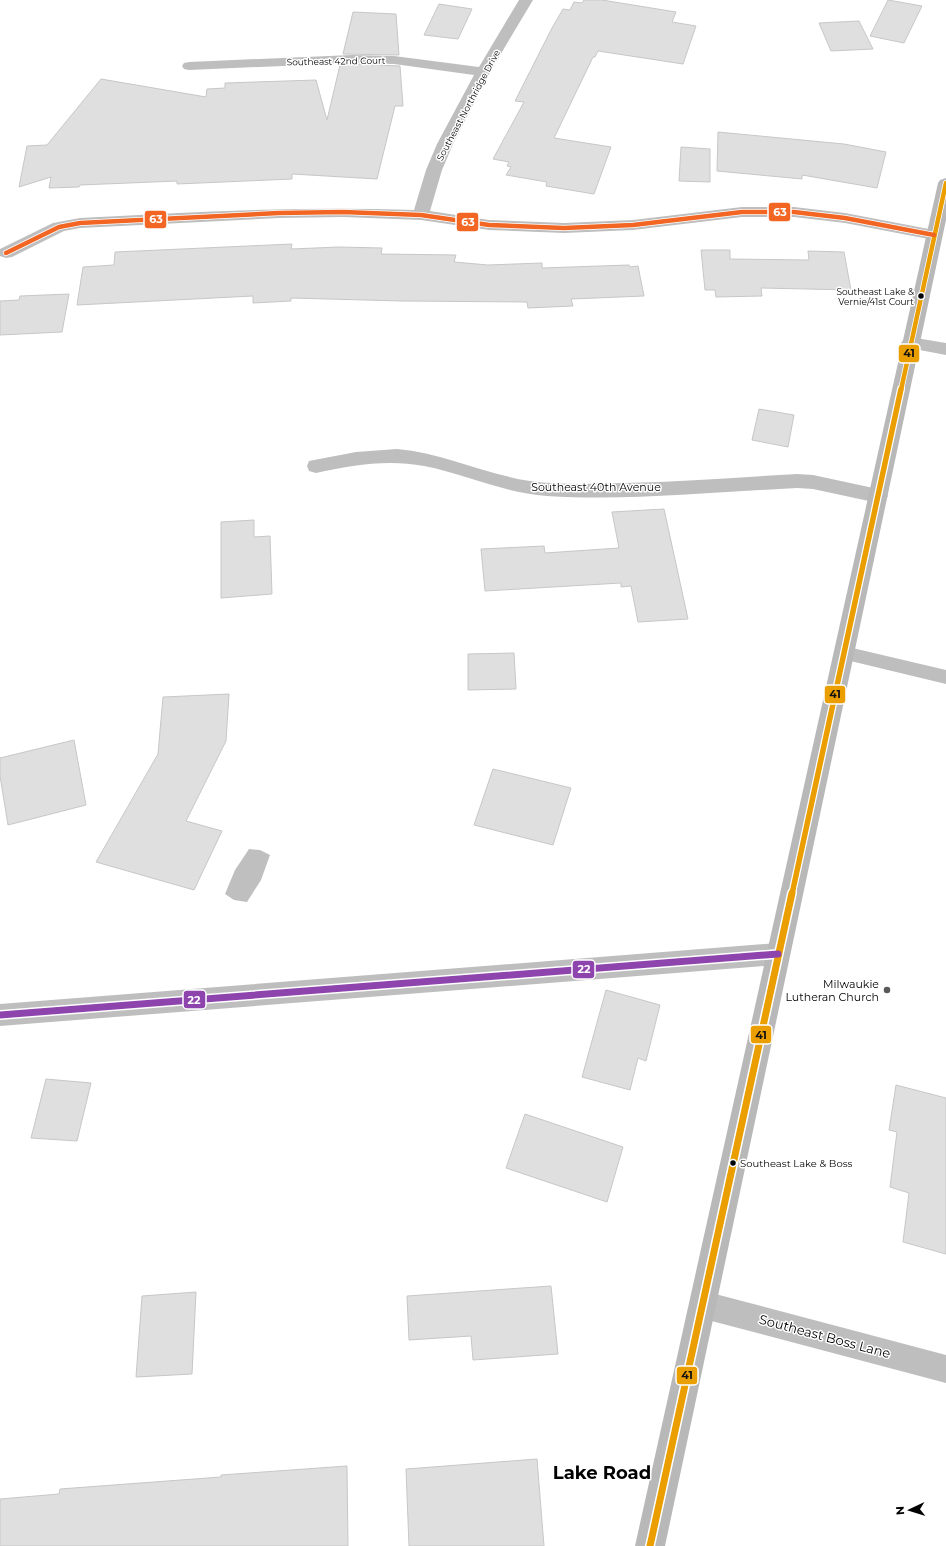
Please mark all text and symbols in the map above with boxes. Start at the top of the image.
street label: Southeast Northridge Drive [434,47,502,162]
street label: Southeast 42nd Court [286,55,386,67]
line badge: 63 [768,202,791,222]
text: 63 [773,205,787,219]
line badge: 63 [144,210,167,229]
text: 63 [149,212,163,226]
line badge: 63 [456,212,479,232]
text: 63 [461,215,475,229]
place label: Southeast Lake & Vernie/41st Court [836,286,914,307]
marker: Southeast Lake & Vernie/41st Court [916,291,926,301]
line badge: 41 [898,344,920,363]
text: 41 [903,346,915,360]
street label: Southeast 40th Avenue [531,480,661,494]
line badge: 41 [824,685,846,704]
text: 41 [829,687,841,701]
line badge: 22 [572,960,595,979]
text: 22 [578,962,591,976]
place label: Milwaukie Lutheran Church [785,977,879,1004]
marker: Milwaukie Lutheran Church [882,985,892,995]
line badge: 22 [183,990,206,1009]
text: 22 [188,993,201,1007]
line badge: 41 [750,1025,772,1044]
text: 41 [755,1028,767,1042]
place label: Southeast Lake & Boss [740,1157,853,1170]
marker: Southeast Lake & Boss [728,1158,738,1168]
street label: Southeast Boss Lane [758,1311,893,1361]
line badge: 41 [676,1366,698,1385]
text: 41 [681,1368,693,1382]
district label: Lake Road [553,1462,651,1484]
north arrow [890,1490,930,1530]
text: N [893,1506,907,1516]

